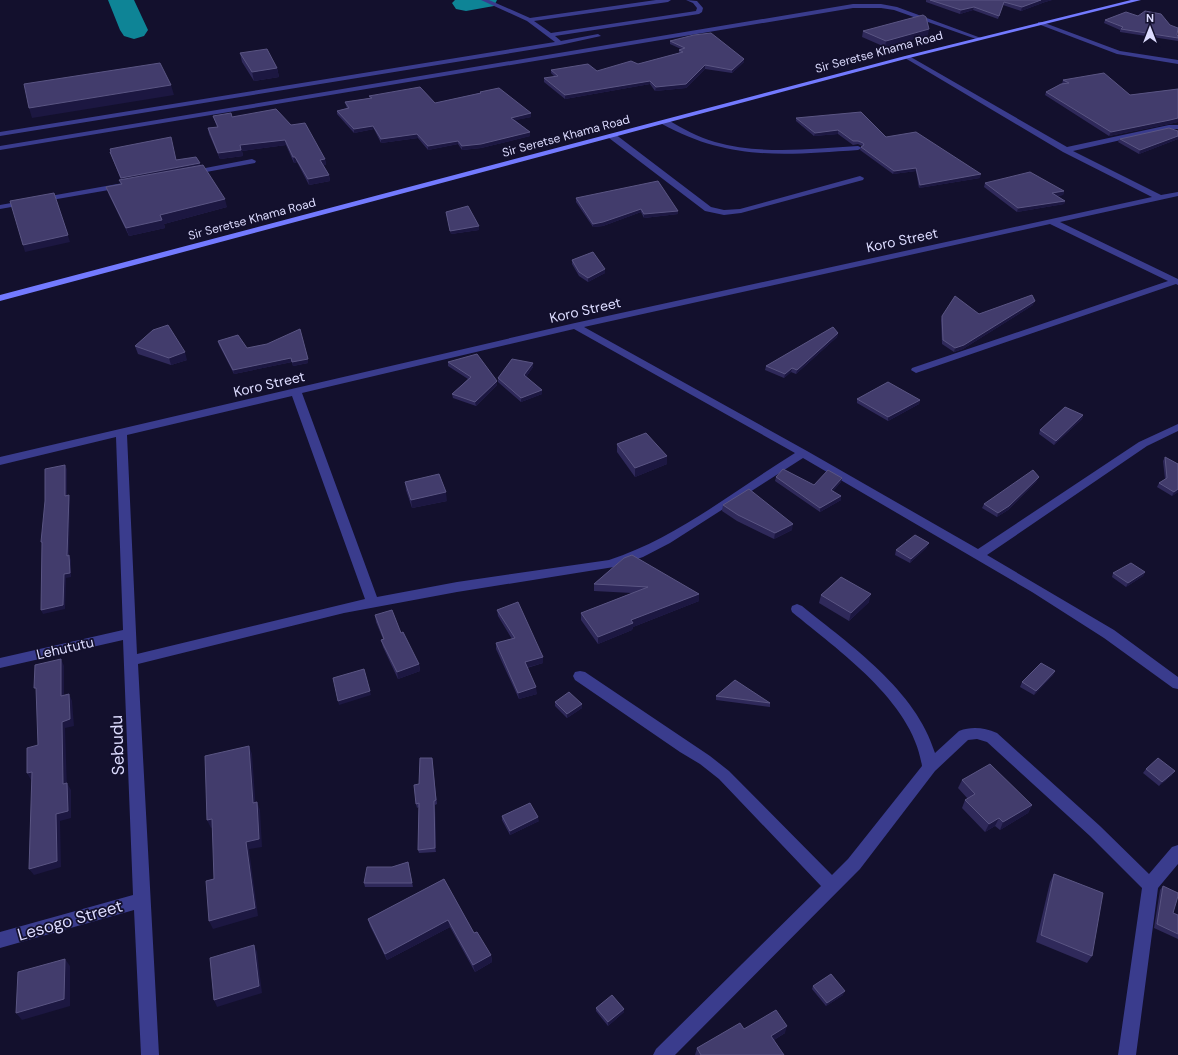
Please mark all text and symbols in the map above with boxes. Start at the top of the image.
north arrow [1130,8,1170,48]
text: N [1146,11,1154,25]
street label: Sir Seretse Khama Road [813,27,945,77]
street label: Sir Seretse Khama Road [500,111,632,161]
street label: Sir Seretse Khama Road [186,194,318,244]
street label: Koro Street [865,224,939,256]
street label: Koro Street [548,293,622,327]
street label: Koro Street [232,367,306,401]
street label: Lehututu [35,633,95,663]
street label: Sebudu [105,714,129,776]
street label: Lesogo Street [15,894,125,946]

